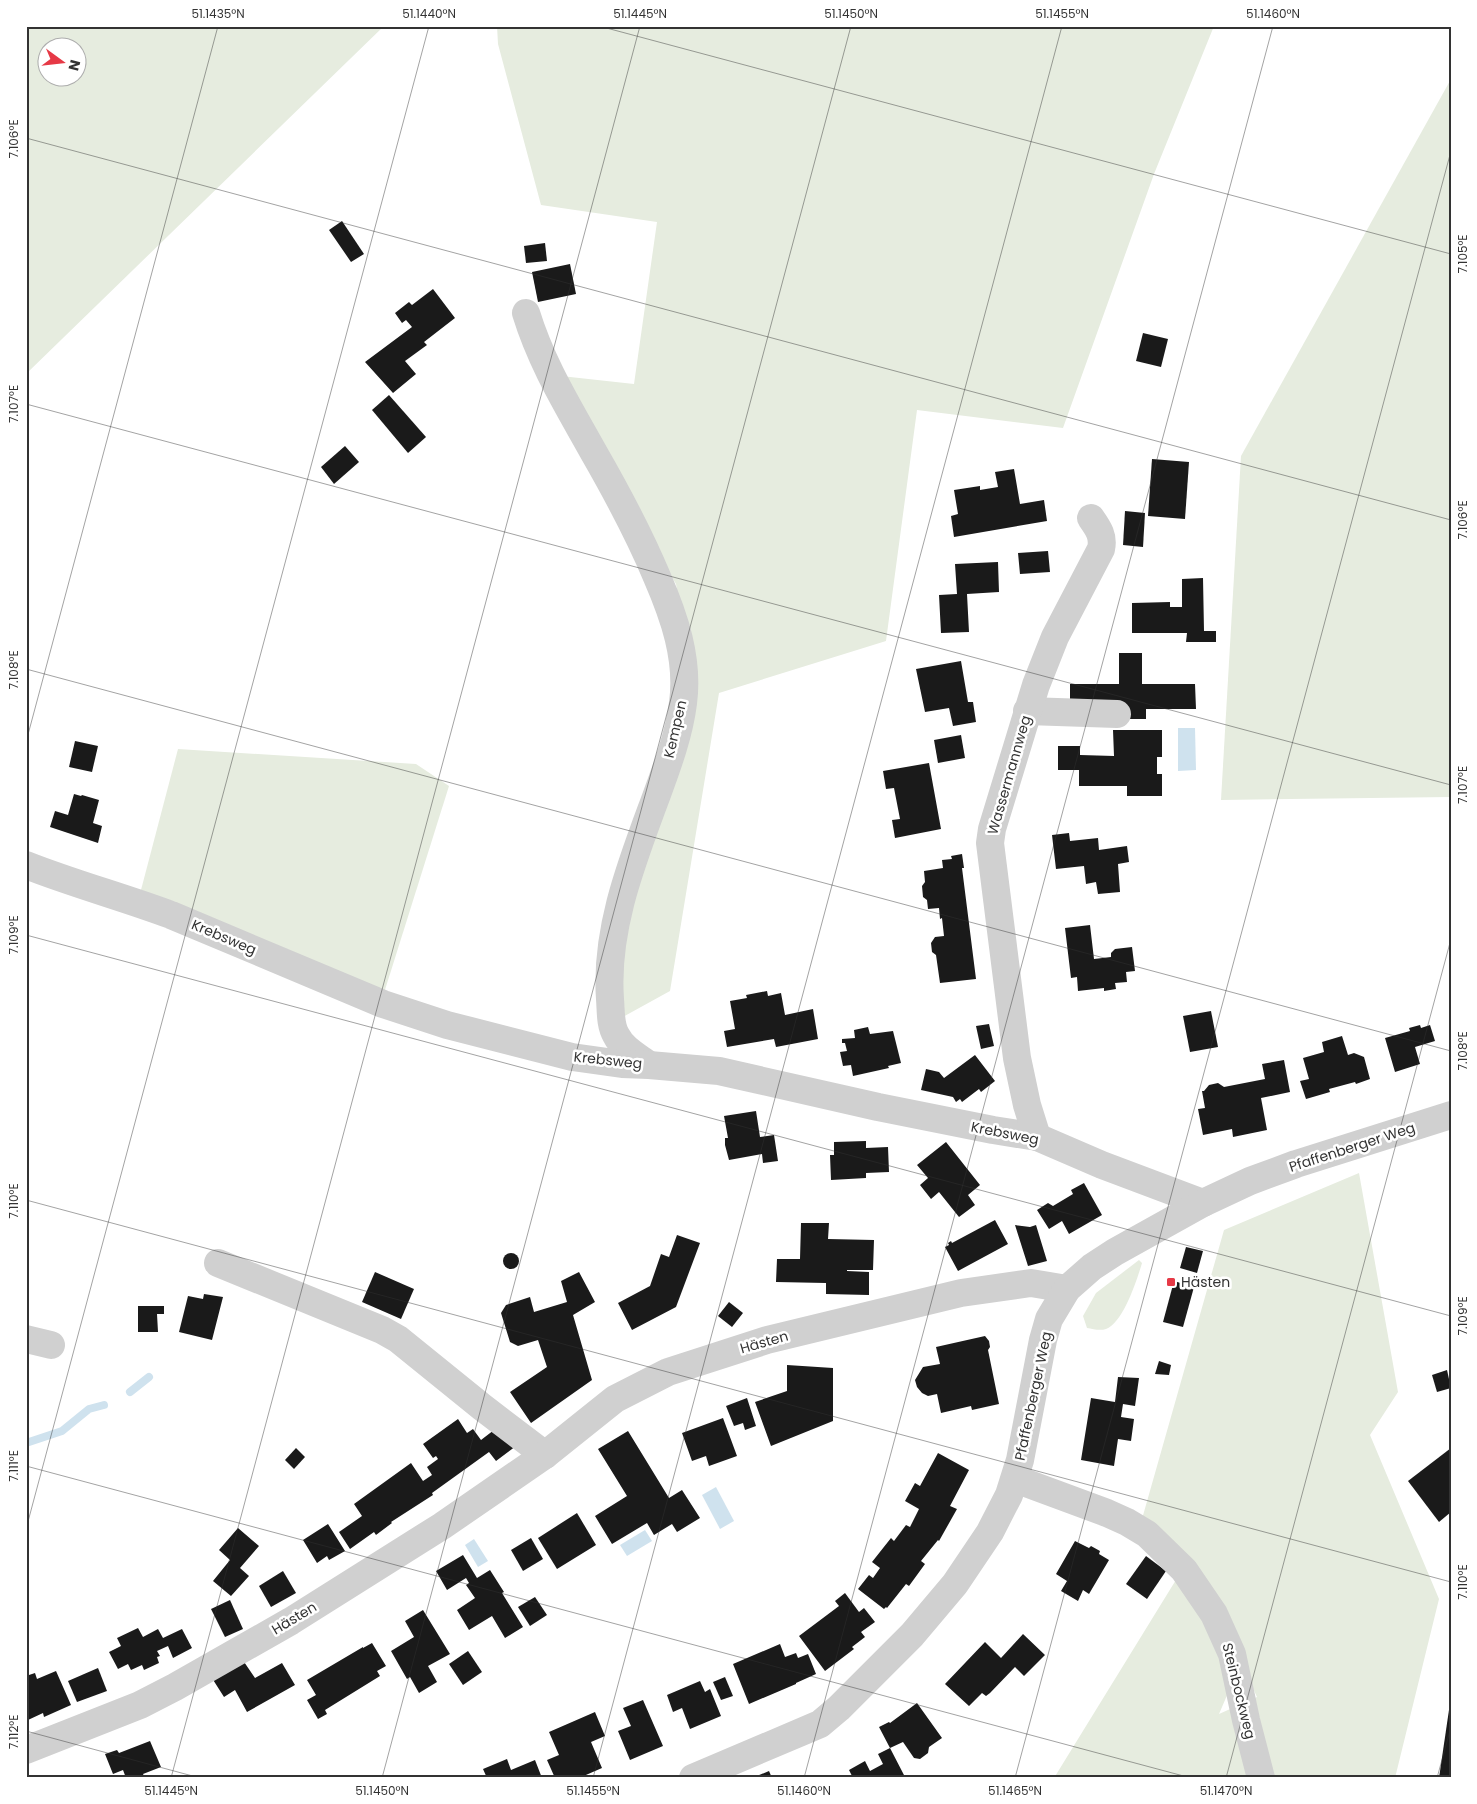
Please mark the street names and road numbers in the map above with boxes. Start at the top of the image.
street label: Kempen [659,698,691,760]
street label: Wassermannweg [982,713,1036,837]
street label: Krebsweg [188,914,260,960]
street label: Krebsweg [573,1046,643,1074]
street label: Krebsweg [969,1117,1041,1149]
street label: Pfaffenberger Weg [1286,1117,1418,1177]
street label: Hästen [738,1326,790,1358]
street label: Pfaffenberger Weg [1010,1330,1056,1462]
street label: Hästen [268,1597,320,1639]
street label: Steinbockweg [1217,1641,1261,1741]

